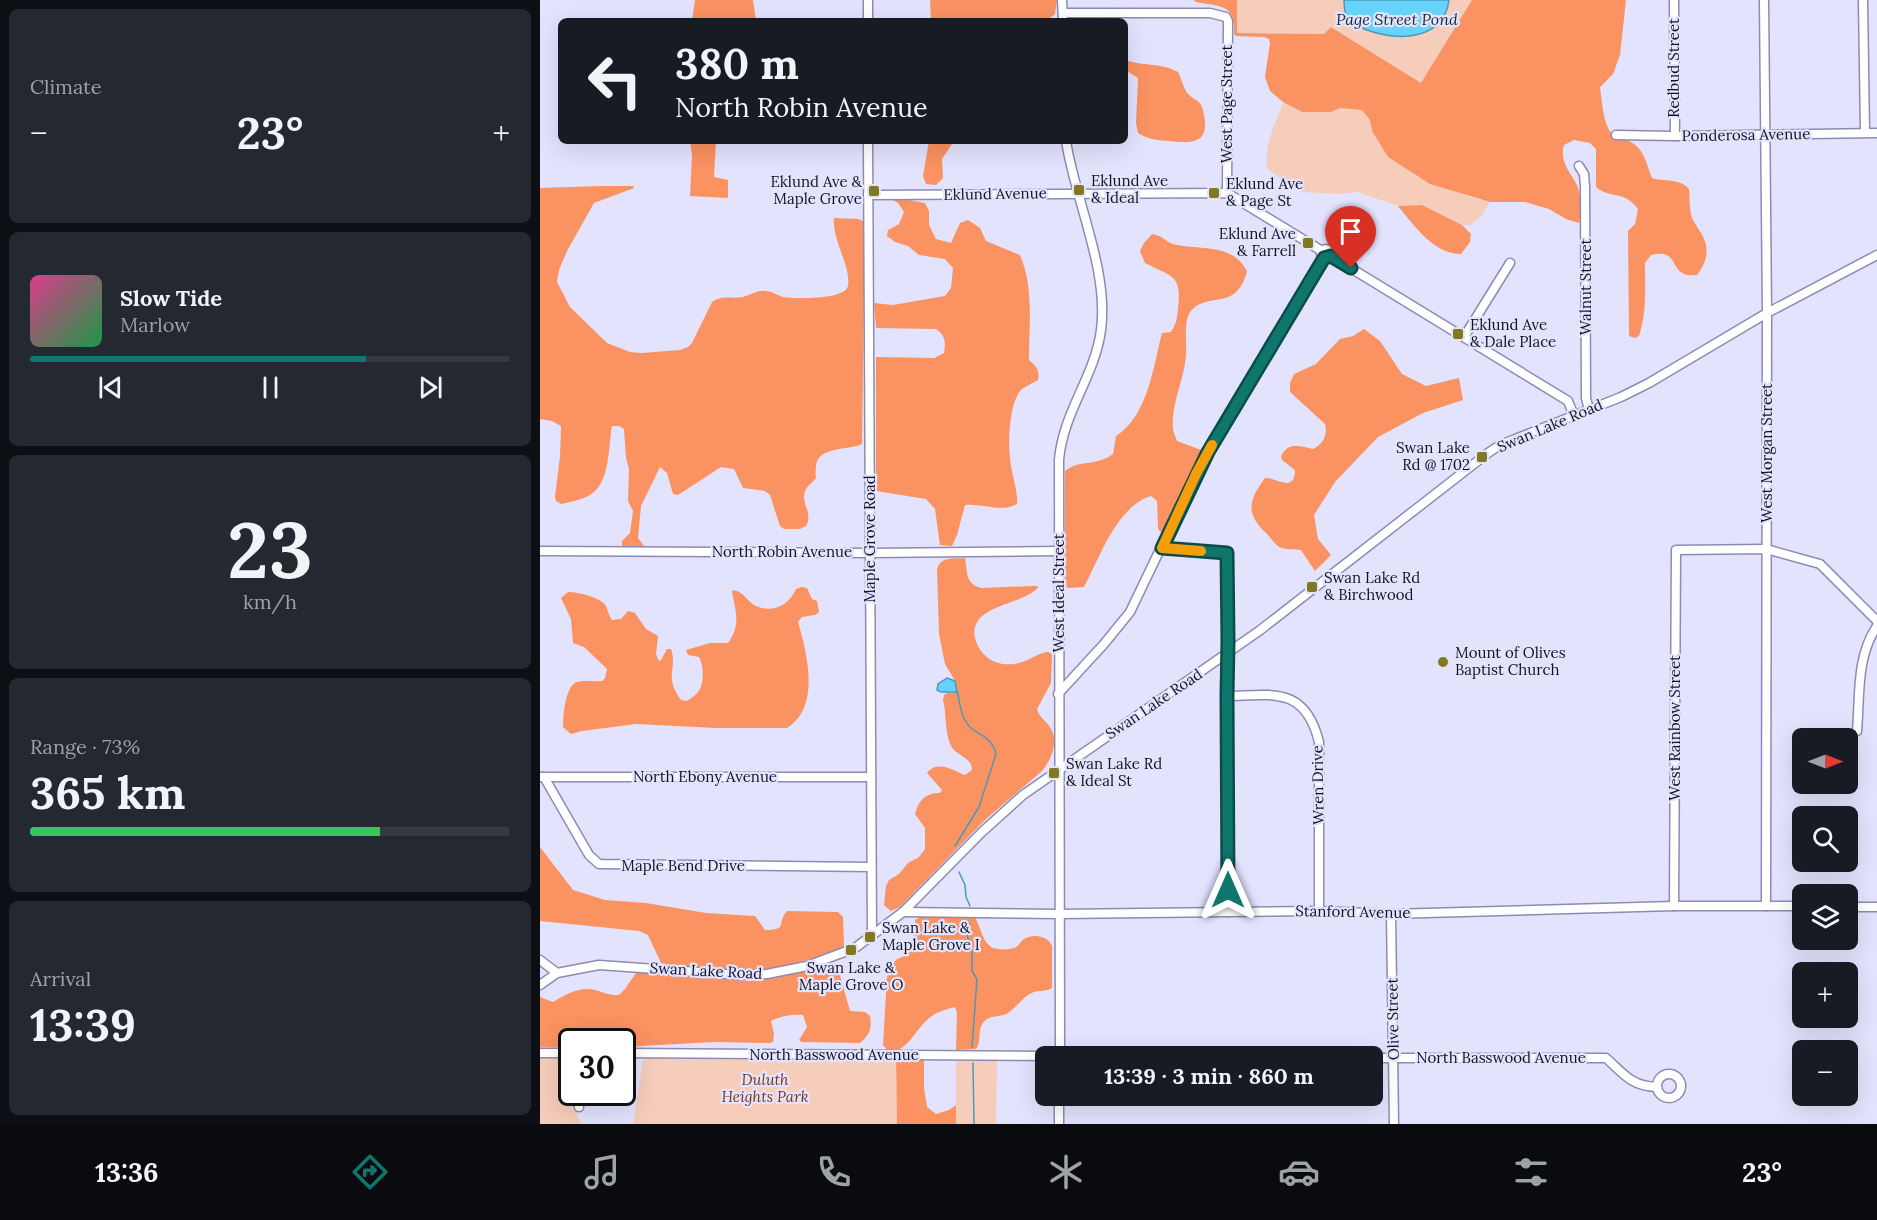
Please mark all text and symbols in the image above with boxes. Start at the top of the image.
water label: Page Street Pond [1336,9,1458,29]
street label: Redbud Street [1664,18,1683,118]
text: 380 m [675,37,799,91]
icon: left [576,42,654,120]
street label: West Page Street [1217,44,1236,163]
text: Climate [30,74,102,99]
text: North Robin Avenue [675,90,928,124]
text: 23° [237,104,303,161]
text: − [30,112,48,154]
text: + [492,112,510,154]
street label: Ponderosa Avenue [1682,124,1810,145]
place label: Eklund Ave & Ideal [1091,171,1168,207]
place label: Eklund Ave & Maple Grove [770,172,863,208]
place label: Eklund Ave & Page St [1226,174,1303,210]
street label: Eklund Avenue [943,183,1047,204]
marker: Eklund Ave & Ideal [1072,183,1086,197]
marker: Eklund Ave & Maple Grove [867,184,881,198]
marker: Eklund Ave & Page St [1207,186,1221,200]
pin [1325,206,1376,268]
icon: arrive [1334,215,1367,248]
place label: Eklund Ave & Farrell [1219,224,1296,260]
marker: Eklund Ave & Farrell [1301,236,1315,250]
street label: Walnut Street [1576,239,1595,335]
text: Slow Tide [120,284,222,312]
text: Marlow [120,312,190,337]
place label: Eklund Ave & Dale Place [1470,315,1556,351]
marker: Eklund Ave & Dale Place [1451,327,1465,341]
icon: previous [94,371,127,404]
icon: pause [254,371,287,404]
icon: next [414,371,447,404]
street label: West Morgan Street [1757,383,1776,523]
street label: Swan Lake Road [1494,395,1605,456]
place label: Swan Lake Rd @ 1702 [1396,438,1470,474]
marker: Swan Lake Rd @ 1702 [1475,450,1489,464]
street label: Maple Grove Road [860,475,879,603]
text: 23 [227,500,313,599]
street label: West Ideal Street [1049,533,1068,653]
street label: North Robin Avenue [712,542,852,561]
place label: Swan Lake Rd & Birchwood [1324,568,1420,604]
marker: Swan Lake Rd & Birchwood [1305,580,1319,594]
text: km/h [243,589,297,614]
place label: Mount of Olives Baptist Church [1455,643,1566,679]
marker: Mount of Olives Baptist Church [1436,655,1450,669]
street label: West Rainbow Street [1665,655,1684,801]
street label: Swan Lake Road [1102,664,1206,743]
north arrow [1792,728,1858,794]
map controls [1792,728,1858,1106]
text: Range · 73% [30,734,140,759]
street label: Wren Drive [1307,745,1328,825]
place label: Swan Lake Rd & Ideal St [1066,754,1162,790]
text: 365 km [30,764,185,821]
marker: Swan Lake Rd & Ideal St [1047,766,1061,780]
street label: North Ebony Avenue [633,767,777,786]
button: search [1792,806,1858,872]
street label: Maple Bend Drive [621,856,745,875]
position arrow [1196,858,1260,922]
button: layers [1792,884,1858,950]
street label: Stanford Avenue [1295,901,1411,922]
place label: Swan Lake & Maple Grove I [882,918,980,954]
marker: Swan Lake & Maple Grove I [863,930,877,944]
marker: Swan Lake & Maple Grove O [844,943,858,957]
street label: Swan Lake Road [649,958,763,983]
place label: Swan Lake & Maple Grove O [799,958,903,994]
button: + [1792,962,1858,1028]
text: Arrival [30,966,91,991]
street label: Olive Street [1382,978,1403,1060]
text: 13:39 [30,996,136,1053]
speed limit sign: 30 [558,1028,636,1106]
button: − [1792,1040,1858,1106]
street label: North Basswood Avenue [749,1045,919,1064]
street label: North Basswood Avenue [1416,1048,1586,1067]
text: 13:39 · 3 min · 860 m [1104,1062,1314,1090]
park label: Duluth Heights Park [722,1070,809,1106]
icon: directions [349,1151,391,1193]
icon: music [581,1151,623,1193]
icon: phone [813,1151,855,1193]
icon: climate [1045,1151,1087,1193]
icon: car [1278,1151,1320,1193]
icon: filters [1510,1151,1552,1193]
text: 13:36 [95,1155,159,1189]
text: 23° [1742,1155,1782,1189]

